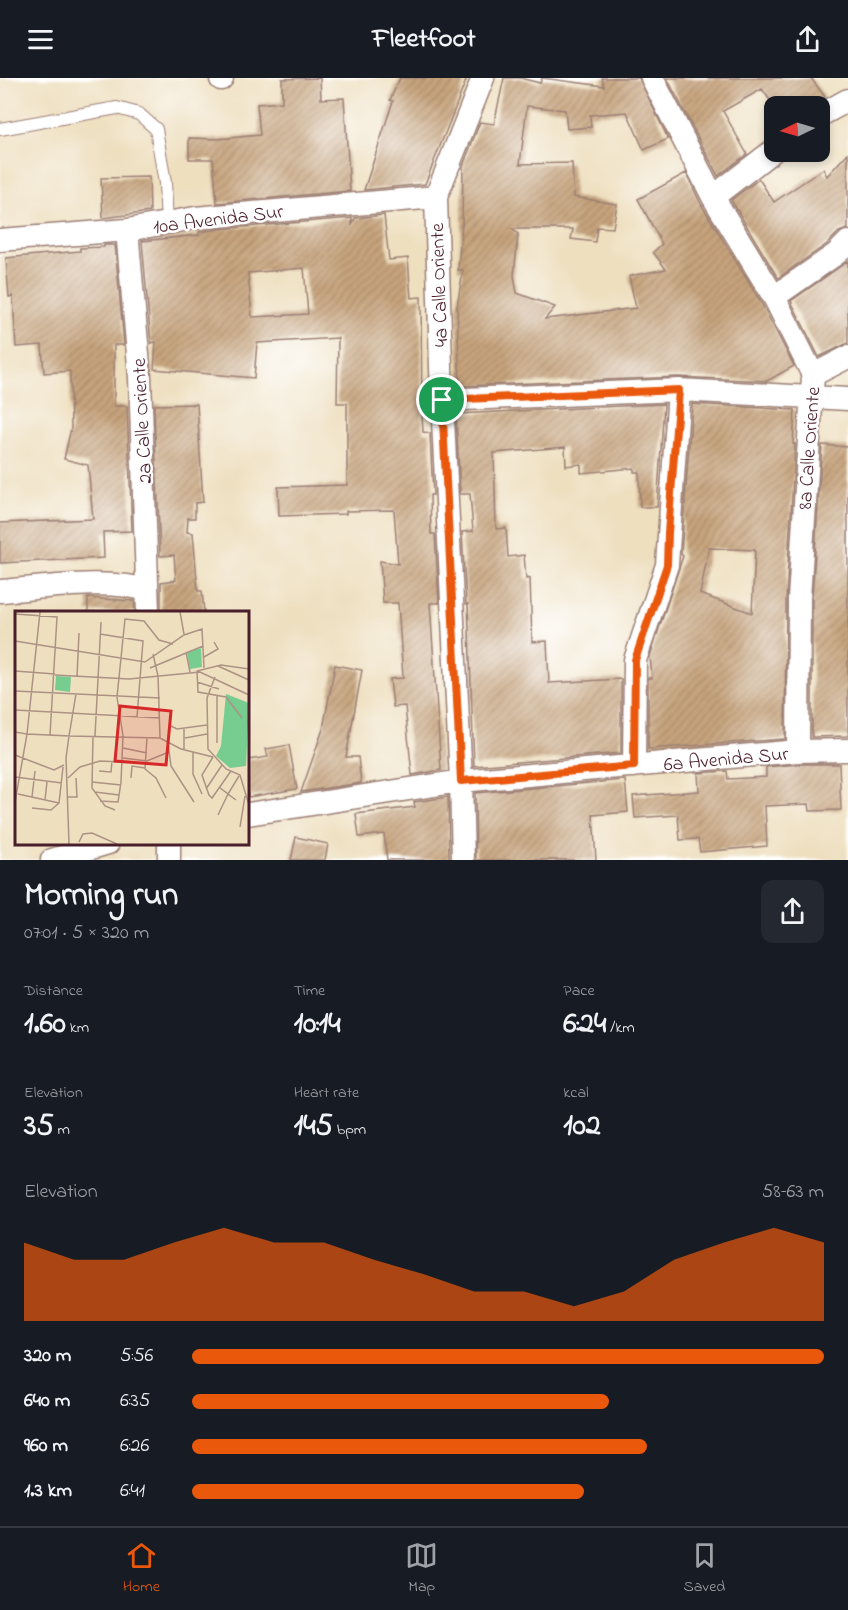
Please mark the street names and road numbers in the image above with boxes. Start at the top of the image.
street label: 10a Avenida Sur [151,198,286,243]
street label: 4a Calle Oriente [424,222,457,347]
street label: 2a Calle Oriente [126,357,161,484]
street label: 8a Calle Oriente [792,386,829,511]
street label: 6a Avenida Sur [663,741,791,780]

